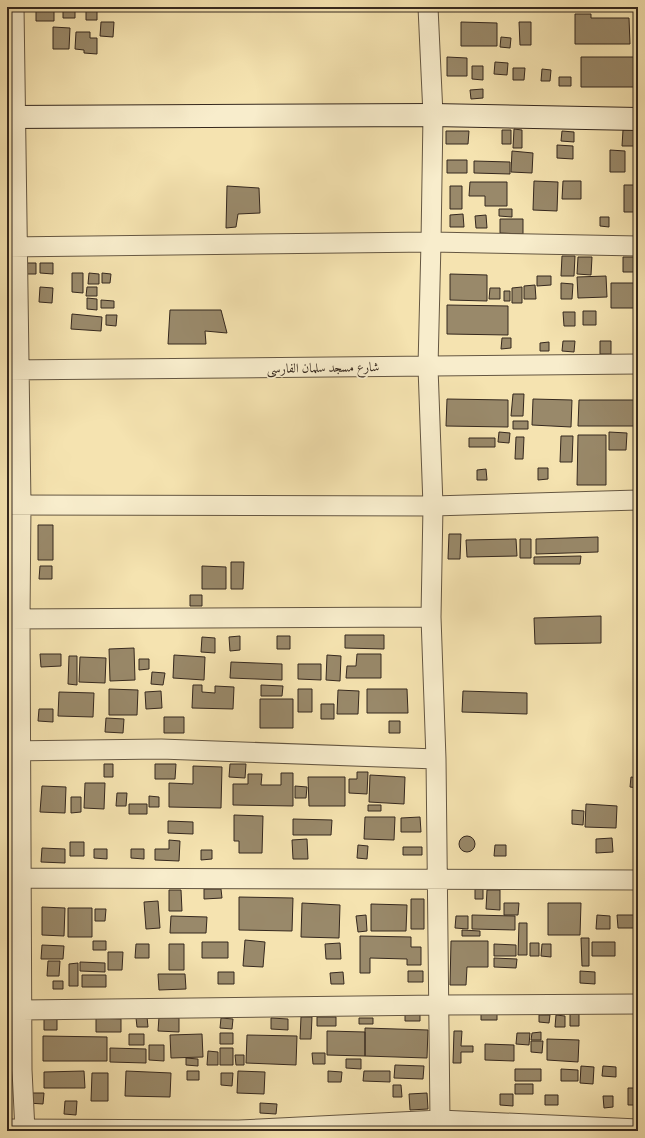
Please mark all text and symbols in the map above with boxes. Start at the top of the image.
street label: شارع مسجد سلمان الفارسى [266,357,380,380]

